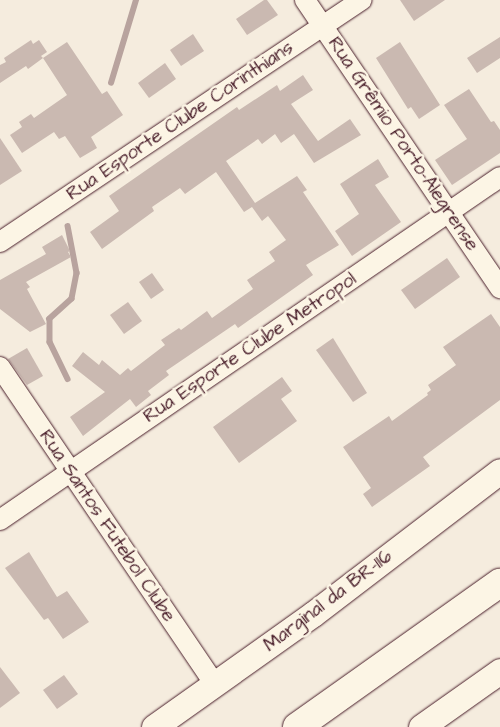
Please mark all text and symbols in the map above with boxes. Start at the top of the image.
street label: Rua Grêmio Porto-Alegrense [323,33,483,255]
street label: Rua Esporte Clube Corinthians [62,36,298,206]
street label: Rua Esporte Clube Metropol [139,268,361,428]
street label: Rua Santos Futebol Clube [34,425,180,627]
street label: Marginal da BR-116 [259,545,397,657]

